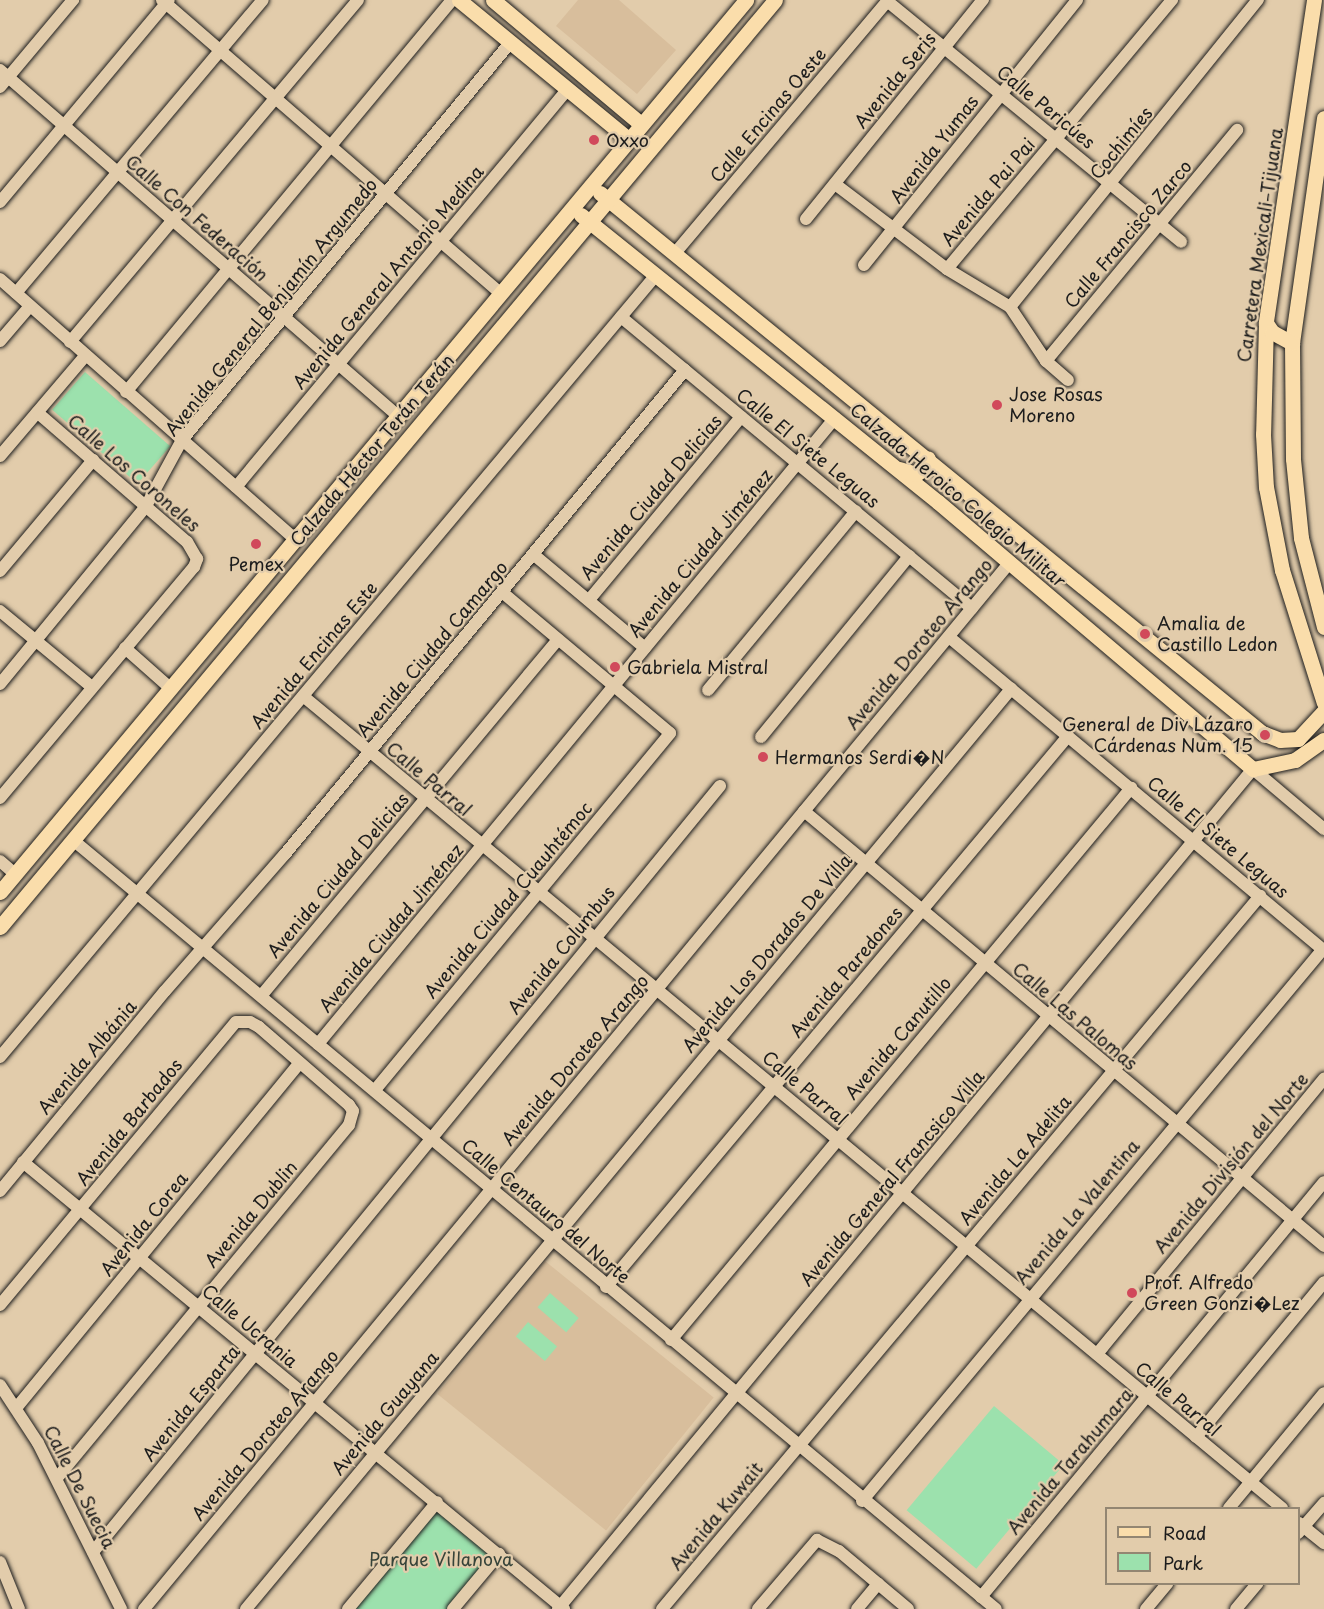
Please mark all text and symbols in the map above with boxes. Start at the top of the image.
street label: Avenida Seris [850,28,940,132]
street label: Calle Encinas Oeste [705,43,831,187]
street label: Calle Pericúes [992,61,1100,153]
street label: Avenida Yumas [885,91,983,207]
street label: Cochimíes [1085,102,1157,184]
street label: Carretera Mexicali–Tijuana [1233,127,1287,363]
place label: Oxxo [606,129,649,151]
marker: Oxxo [587,133,601,147]
street label: Avenida Pai Pai [937,134,1039,250]
street label: Calle Con Federación [121,150,273,286]
street label: Calle Francisco Zarco [1059,155,1197,313]
street label: Avenida General Antonio Medina [287,160,489,394]
street label: Avenida General Benjamín Argumedo [161,174,381,440]
street label: Calzada Héctor Terán Terán [285,349,459,551]
street label: Calle El Siete Leguas [732,383,884,513]
place label: Jose Rosas Moreno [1009,384,1102,426]
street label: Calzada Heroico Colegio Militar [845,398,1071,592]
marker: Jose Rosas Moreno [990,398,1004,412]
street label: Calle Los Coroneles [63,409,205,537]
street label: Avenida Ciudad Delicias [576,410,726,584]
street label: Avenida Ciudad Jiménez [623,464,777,642]
marker: Pemex [249,537,263,551]
place label: Pemex [228,553,284,575]
street label: Avenida Doroteo Arango [841,554,997,734]
street label: Avenida Ciudad Camargo [352,557,512,741]
street label: Avenida Encinas Este [247,578,381,732]
place label: Amalia de Castillo Ledon [1157,613,1279,656]
marker: Amalia de Castillo Ledon [1138,627,1152,641]
place label: Gabriela Mistral [627,656,768,678]
marker: Gabriela Mistral [608,660,622,674]
place label: General de Div Lázaro Cárdenas Num. 15 [1061,714,1253,756]
marker: General de Div Lázaro Cárdenas Num. 15 [1258,728,1272,742]
street label: Calle Parral [383,738,475,820]
place label: Hermanos Serdi�N [775,746,944,768]
marker: Hermanos Serdi�N [756,750,770,764]
street label: Calle El Siete Leguas [1143,771,1293,903]
street label: Avenida Ciudad Delicias [263,788,413,962]
street label: Avenida Ciudad Cuauhtémoc [419,797,597,1003]
street label: Avenida Ciudad Jiménez [314,839,468,1017]
street label: Avenida Los Dorados De Villa [677,849,857,1057]
street label: Avenida Columbus [503,882,619,1018]
street label: Avenida Paredones [785,903,907,1041]
street label: Calle Las Palomas [1008,957,1142,1075]
street label: Avenida Doroteo Arango [497,970,653,1150]
street label: Avenida Canutillo [840,972,956,1104]
street label: Avenida Albánia [33,996,141,1118]
street label: Calle Parral [759,1047,851,1129]
street label: Avenida Barbados [71,1055,187,1189]
street label: Avenida General Francsico Villa [795,1066,989,1290]
street label: Avenida División del Norte [1149,1069,1313,1257]
street label: Avenida La Adelita [955,1091,1075,1229]
street label: Calle Centauro del Norte [456,1133,636,1289]
street label: Avenida La Valentina [1010,1135,1144,1289]
street label: Avenida Dublin [200,1157,302,1271]
street label: Avenida Corea [96,1168,192,1280]
place label: Prof. Alfredo Green Gonzi�Lez [1144,1272,1301,1314]
street label: Calle Ucrania [198,1280,302,1372]
marker: Prof. Alfredo Green Gonzi�Lez [1125,1286,1139,1300]
street label: Avenida Esparta [138,1341,244,1465]
street label: Avenida Doroteo Arango [187,1345,343,1525]
street label: Avenida Guayana [327,1347,443,1479]
street label: Calle Parral [1132,1358,1224,1440]
street label: Avenida Tarahumara [1003,1384,1137,1538]
street label: Calle De Suecia [39,1421,121,1553]
street label: Avenida Kuwait [665,1458,767,1574]
legend [1105,1507,1300,1585]
text: Road [1163,1519,1207,1546]
park label: Parque Villanova [369,1548,513,1570]
text: Park [1163,1549,1203,1576]

